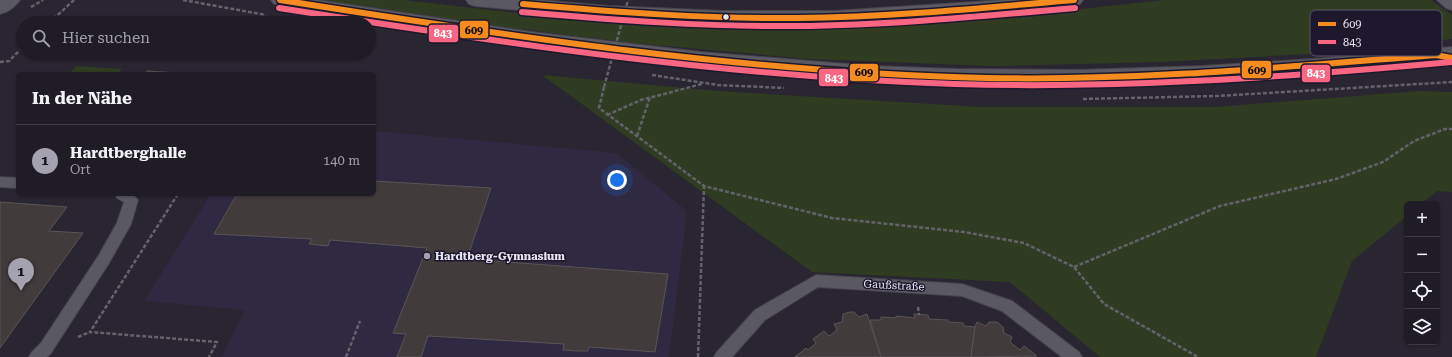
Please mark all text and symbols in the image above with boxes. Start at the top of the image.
legend [1310,10,1442,56]
unlabelled marker [721,12,731,22]
search box [16,16,376,60]
text: 609 [1343,18,1361,31]
line badge: 609 [459,20,489,39]
line badge: 843 [428,24,459,43]
text: 609 [465,24,483,37]
icon: search [30,27,52,49]
text: 843 [434,27,452,40]
text: Hier suchen [62,29,150,47]
text: 843 [1343,36,1361,49]
line badge: 609 [1241,60,1272,79]
line badge: 609 [849,63,879,82]
text: 609 [1248,64,1266,77]
line badge: 843 [1301,64,1331,83]
text: 609 [855,66,873,79]
text: 843 [1307,67,1325,80]
line badge: 843 [818,68,849,87]
text: 843 [825,72,843,85]
text: In der Nähe [32,88,132,108]
text: Hardtberghalle [70,144,186,162]
text: 1 [41,153,49,168]
text: 140 m [323,153,360,168]
text: Ort [70,162,91,177]
your location [607,170,627,190]
map controls [1404,201,1440,345]
button: + [1404,201,1440,237]
button: − [1404,237,1440,273]
place label: Hardtberg-Gymnasium [435,250,565,263]
marker: Hardtberg-Gymnasium [422,251,432,261]
pin: 1 [8,258,34,291]
button: locate [1404,273,1440,309]
street label: Gaußstraße [863,277,925,294]
button: layers [1404,309,1440,345]

